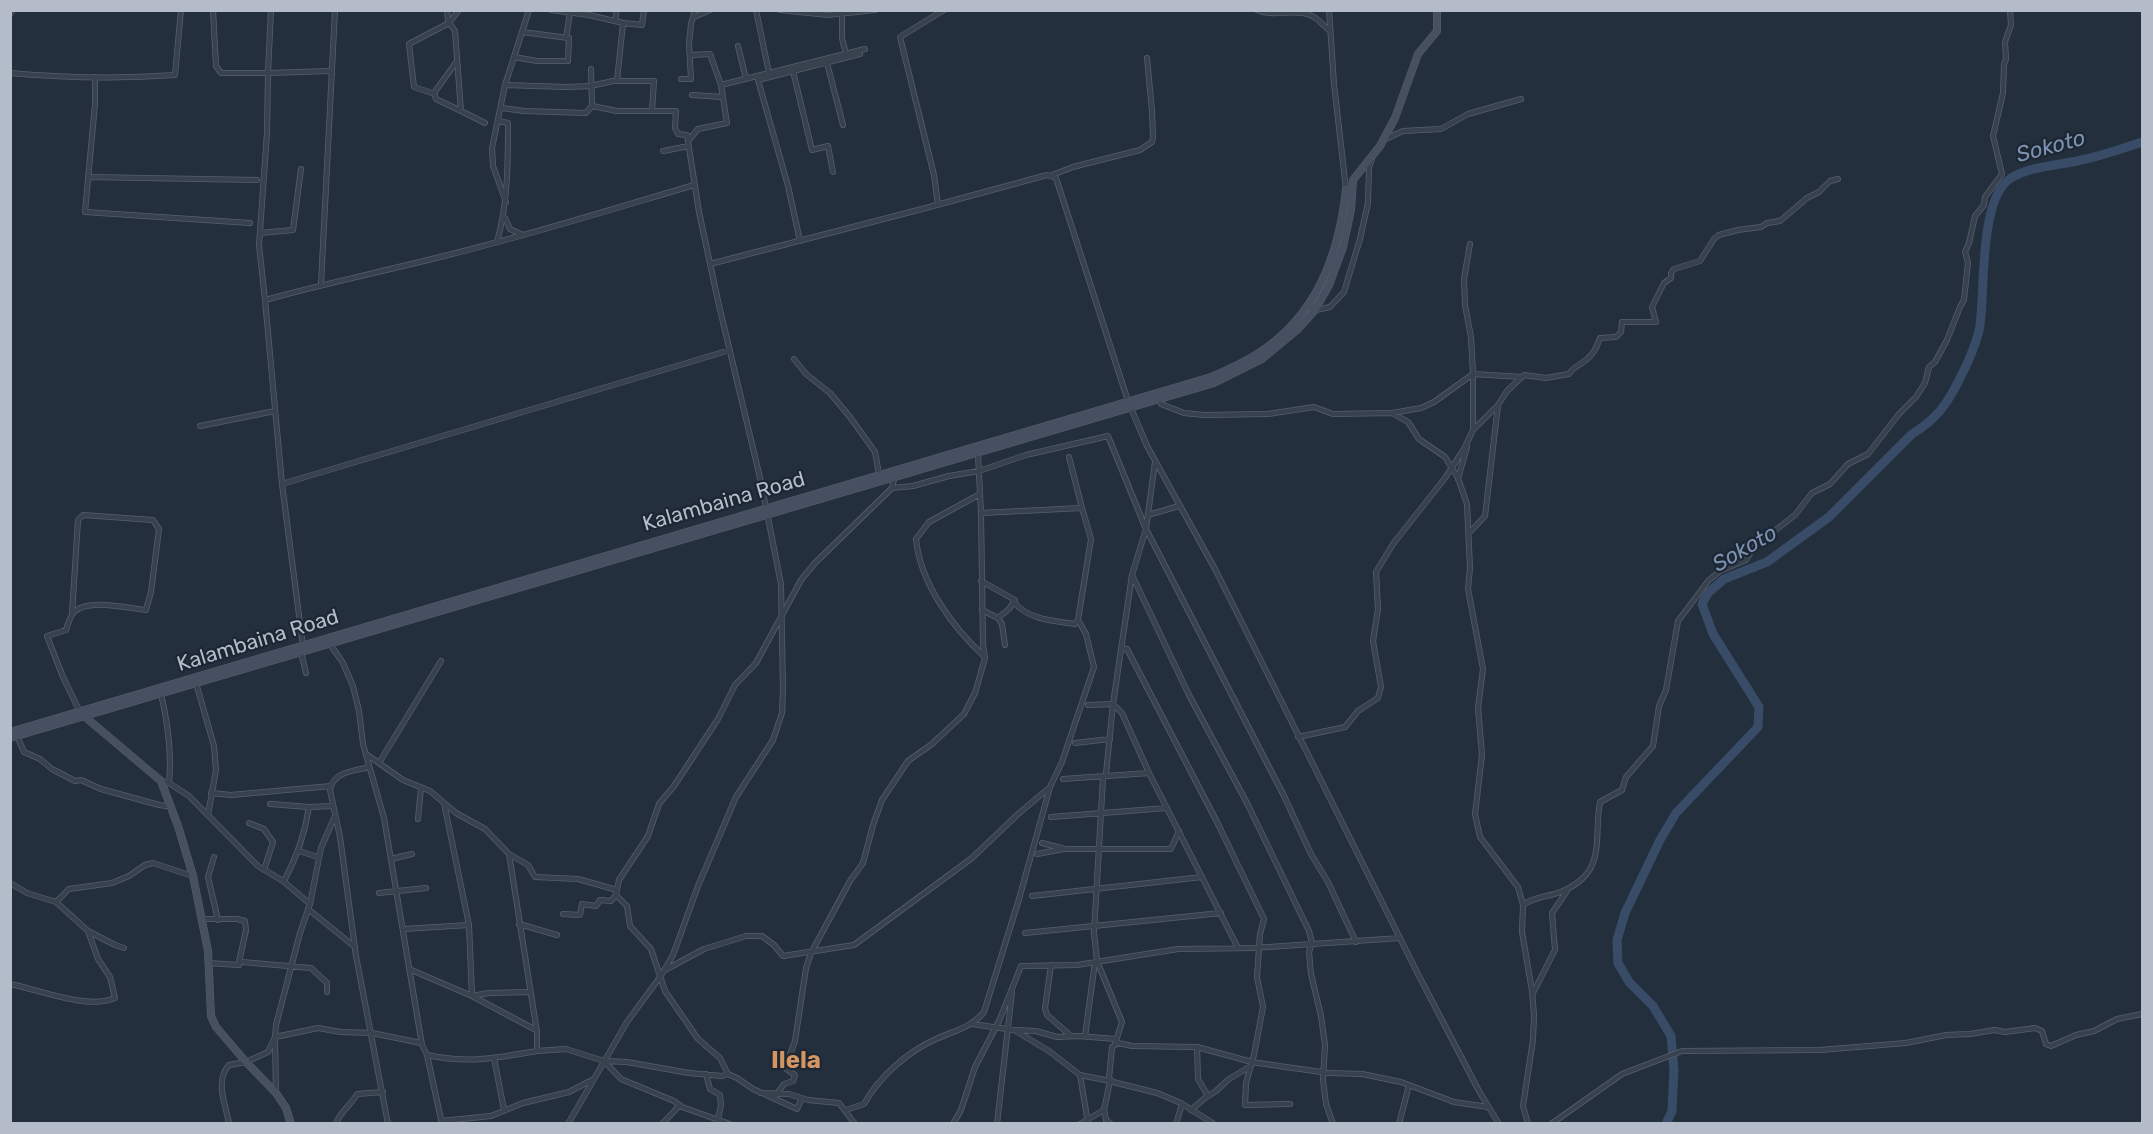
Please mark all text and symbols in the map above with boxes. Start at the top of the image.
water label: Sokoto [2014,125,2088,169]
street label: Kalambaina Road [640,467,808,537]
water label: Sokoto [1708,520,1782,578]
street label: Kalambaina Road [174,604,342,678]
district label: Ilela [771,1047,821,1075]

